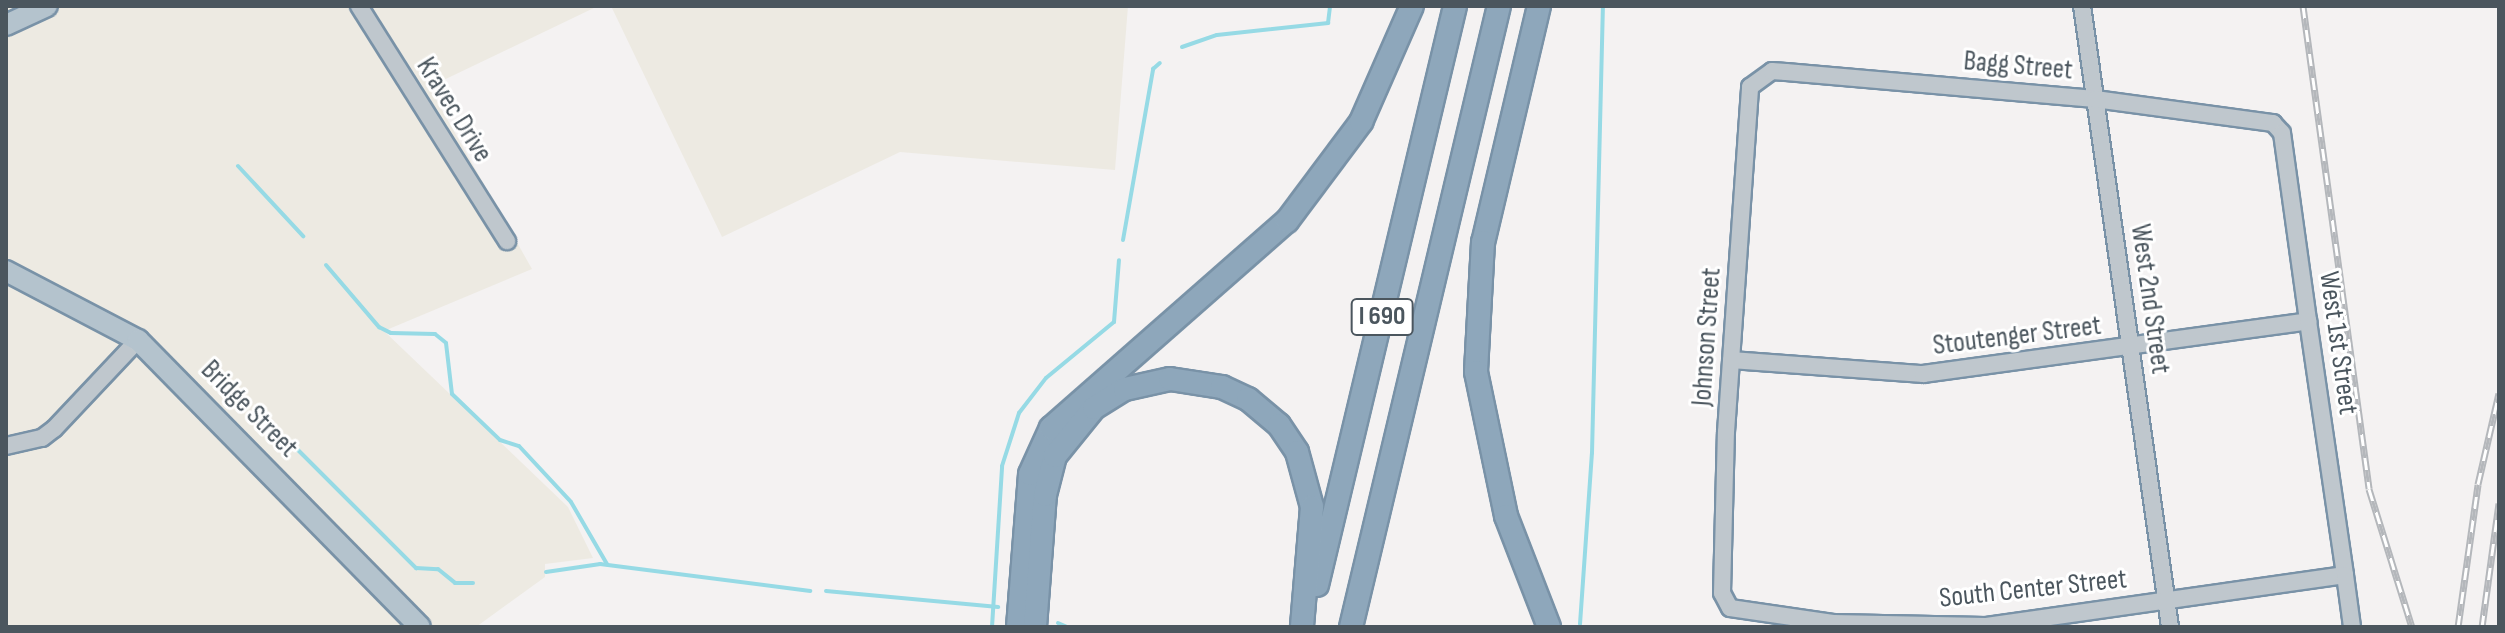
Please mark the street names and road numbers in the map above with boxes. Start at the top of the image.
street label: Bagg Street [1962,45,2074,87]
street label: Kravec Drive [409,51,499,169]
street label: West 2nd Street [2123,222,2177,376]
street label: Johnson Street [1685,267,1729,407]
street label: West 1st Street [2311,269,2365,417]
road number: I 690 [1350,295,1414,339]
street label: Stoutenger Street [1931,309,2103,363]
street label: Bridge Street [194,354,304,464]
street label: South Center Street [1938,562,2128,616]

